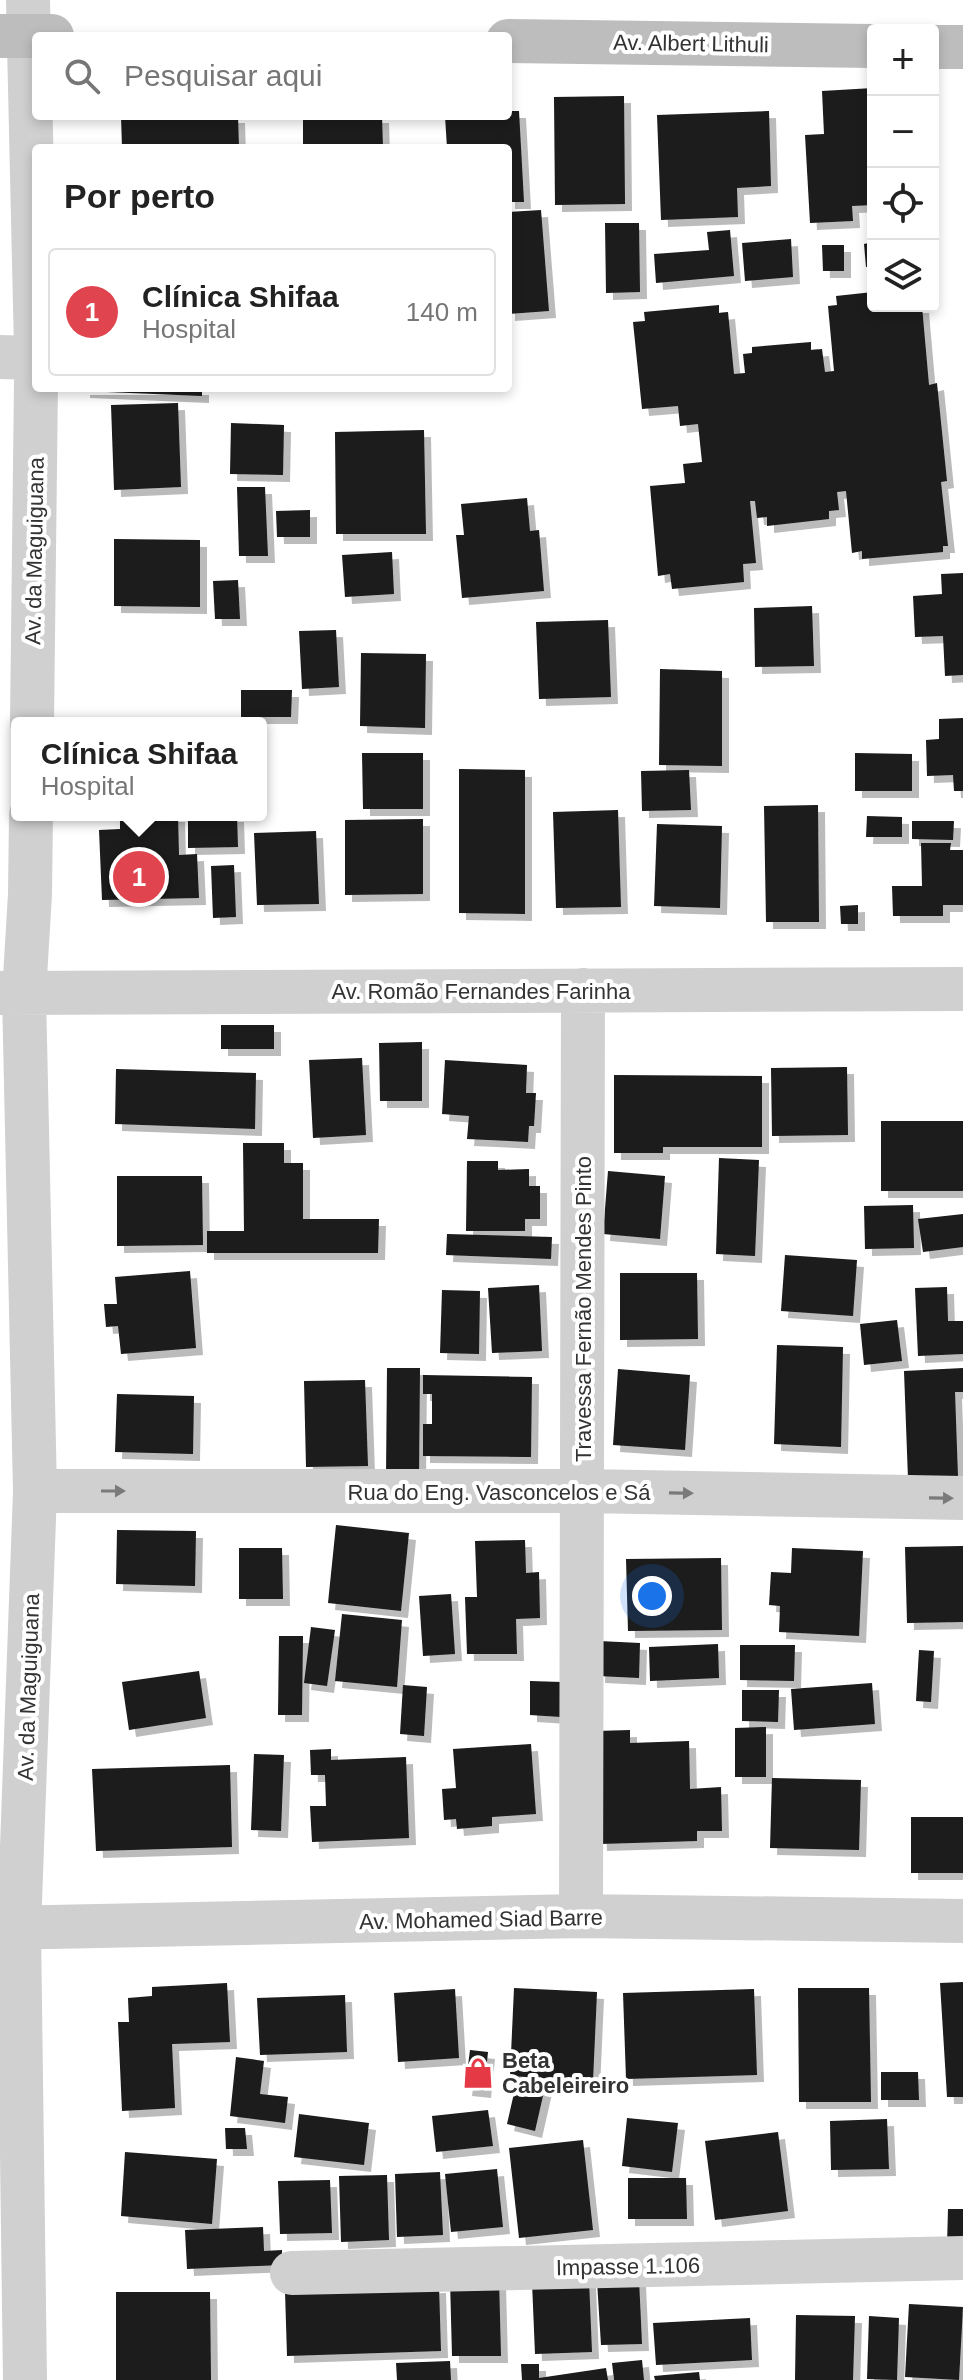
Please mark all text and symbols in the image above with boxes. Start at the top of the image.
map controls [867,24,939,312]
button: + [867,24,939,96]
street label: Av. Albert Lithuli [613,30,769,57]
search box [32,32,512,120]
icon: search [60,54,104,98]
text: Pesquisar aqui [124,59,322,92]
button: − [867,96,939,168]
button: locate [867,168,939,240]
text: Por perto [64,177,215,215]
button: layers [867,240,939,312]
text: Clínica Shifaa [142,280,339,313]
text: 1 [85,297,99,327]
text: 140 m [406,297,478,327]
text: Hospital [142,314,236,344]
street label: Av. da Maguiguana [20,456,49,645]
popup [11,717,267,821]
text: Clínica Shifaa [41,737,237,770]
text: Hospital [41,771,135,801]
pin: 1 [113,847,165,907]
street label: Av. Romão Fernandes Farinha [332,979,631,1004]
street label: Travessa Fernão Mendes Pinto [571,1156,596,1462]
street label: Rua do Eng. Vasconcelos e Sá [348,1480,651,1505]
one-way arrow [101,1485,126,1497]
one-way arrow [669,1487,694,1499]
one-way arrow [929,1492,954,1504]
your location [632,1576,672,1616]
street label: Av. da Maguiguana [13,1592,44,1781]
street label: Av. Mohamed Siad Barre [359,1905,603,1934]
place label: Beta Cabeleireiro [502,2048,629,2098]
shop icon: Beta Cabeleireiro [461,2056,495,2090]
street label: Impasse 1.106 [556,2253,700,2280]

